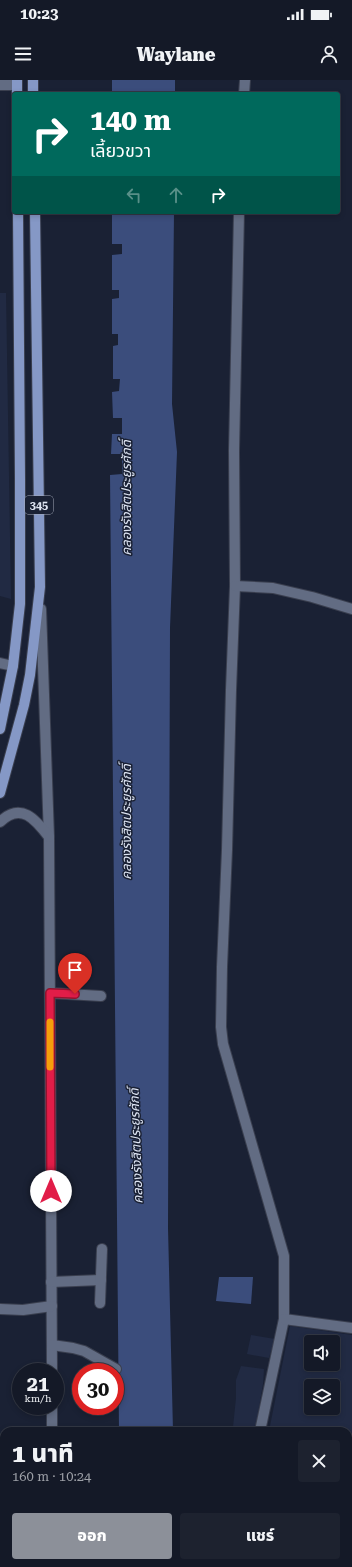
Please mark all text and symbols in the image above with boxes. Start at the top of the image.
text: 10:23 [20,5,58,23]
icon: menu [12,43,34,65]
icon: person [318,43,340,65]
text: Waylane [137,44,215,65]
text: 140 m [90,104,171,137]
icon: right [24,108,76,160]
text: เลี้ยวขวา [90,140,151,161]
icon: left [123,184,145,206]
icon: ahead [165,184,187,206]
icon: right [207,184,229,206]
water label: คลองรังสิตประยูรศักดิ์ [118,436,135,556]
road number: 345 [25,496,53,514]
water label: คลองรังสิตประยูรศักดิ์ [118,760,135,880]
pin [58,953,92,994]
icon: arrive [64,959,86,981]
water label: คลองรังสิตประยูรศักดิ์ [126,1084,147,1204]
position arrow [30,1170,72,1212]
map controls [304,1335,340,1415]
button: sound [304,1335,340,1371]
speed limit sign: 30 [72,1363,124,1415]
text: 21 [27,1372,49,1396]
button: layers [304,1379,340,1415]
text: km/h [25,1393,51,1404]
text: 1 นาที [12,1440,74,1468]
button: close [298,1440,340,1482]
text: 160 m · 10:24 [12,1469,91,1484]
button: ออก [12,1513,172,1559]
button: แชร์ [180,1513,340,1559]

